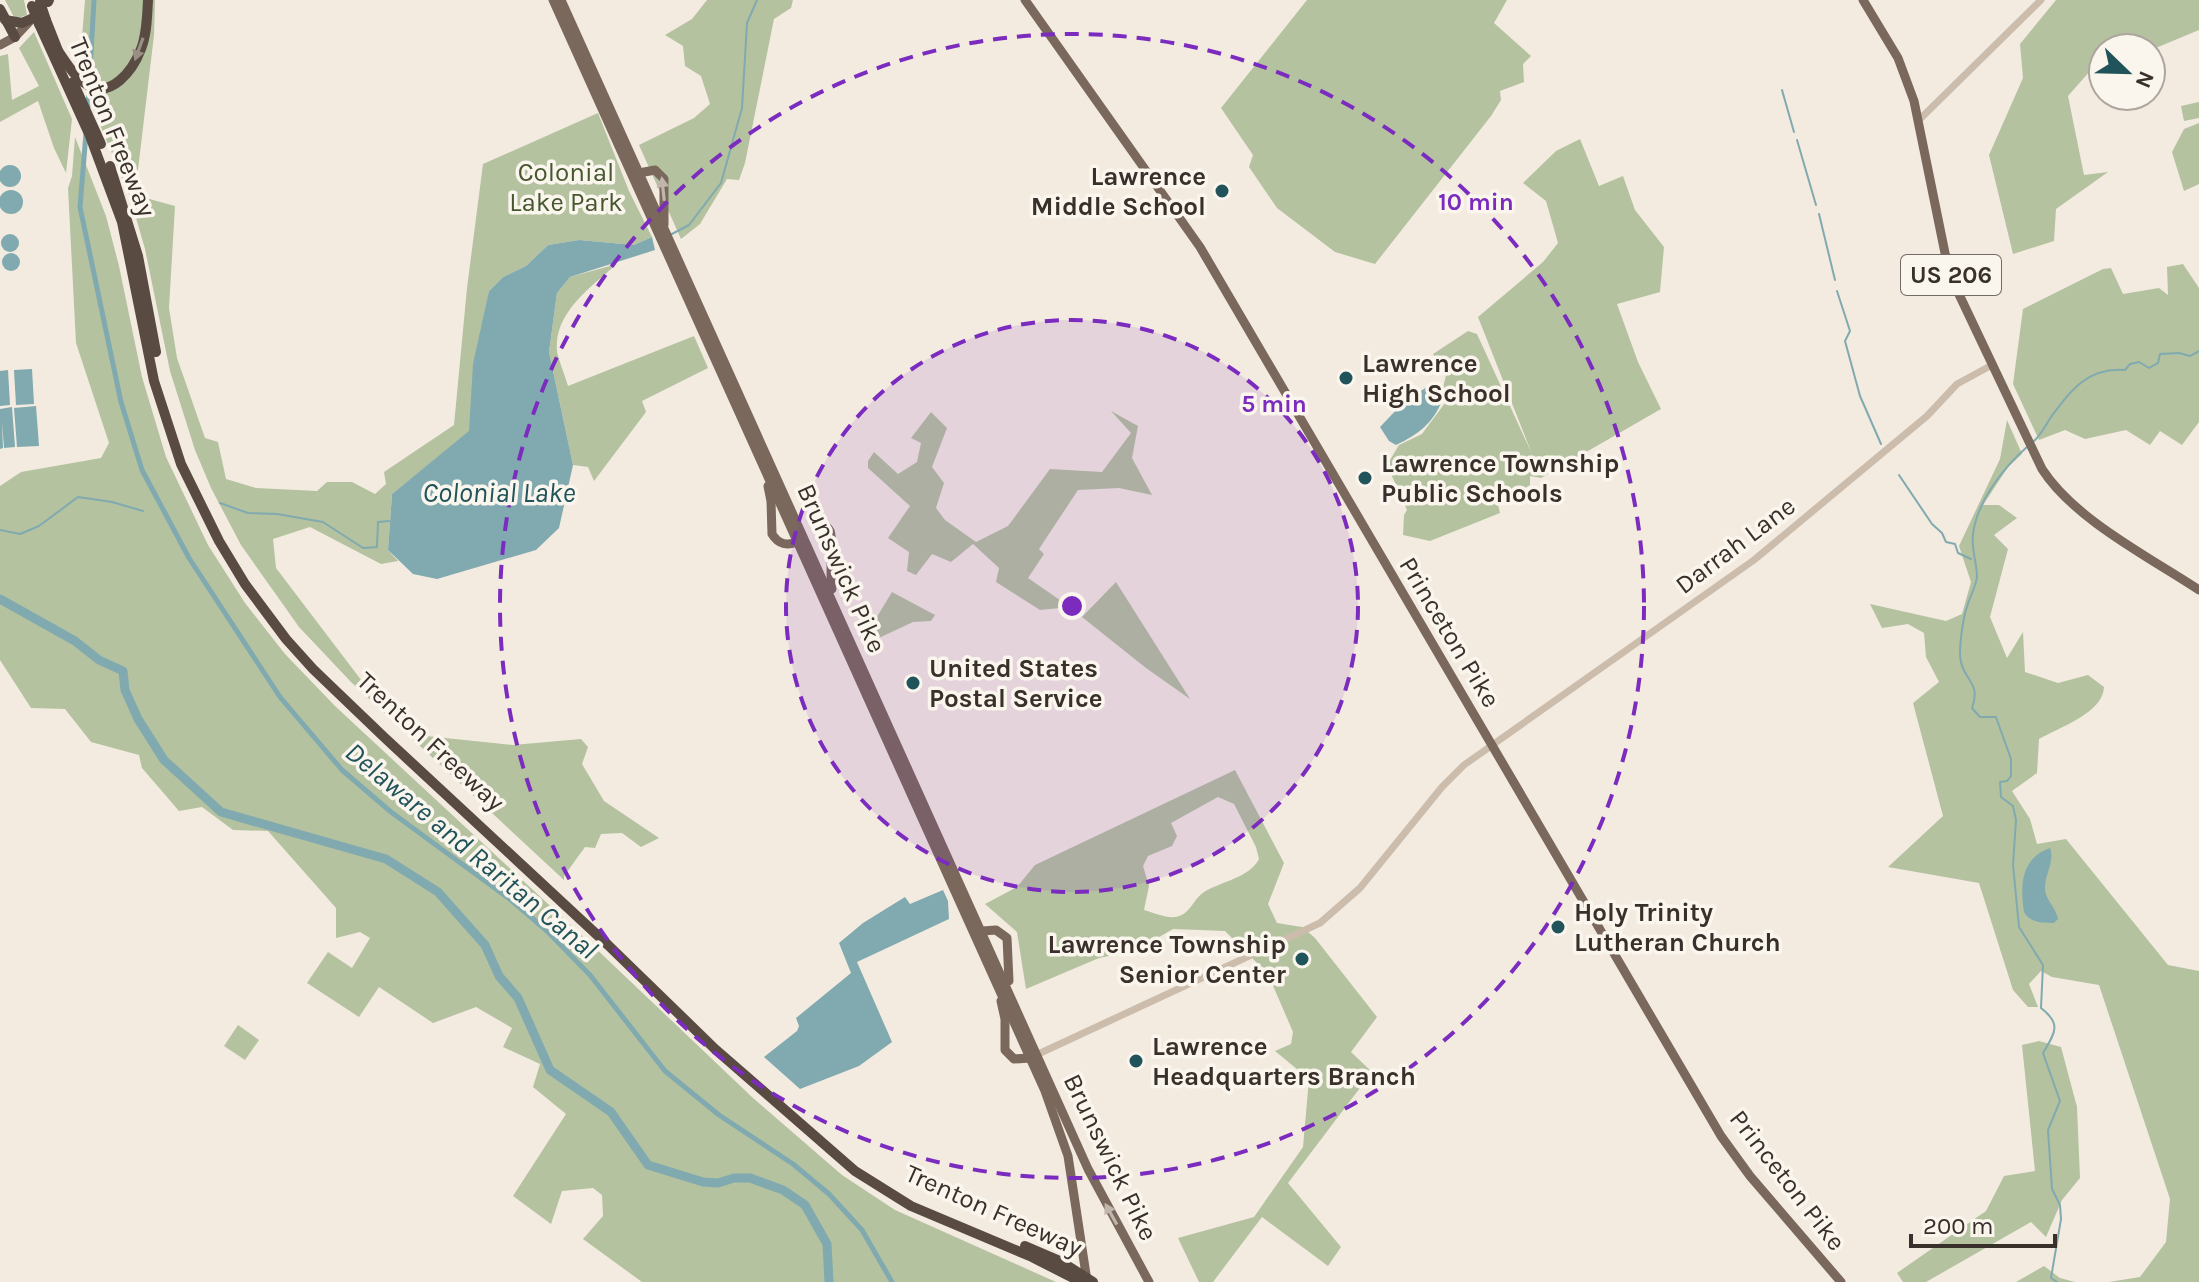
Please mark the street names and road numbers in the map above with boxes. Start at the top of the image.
street label: Trenton Freeway [63,33,163,221]
road number: US 206 [1901,255,2001,295]
street label: Brunswick Pike [790,479,893,657]
street label: Darrah Lane [1669,490,1801,600]
street label: Princeton Pike [1393,551,1507,713]
street label: Trenton Freeway [350,665,511,818]
street label: Brunswick Pike [1057,1069,1164,1246]
street label: Princeton Pike [1723,1104,1852,1257]
street label: Trenton Freeway [901,1158,1087,1263]

